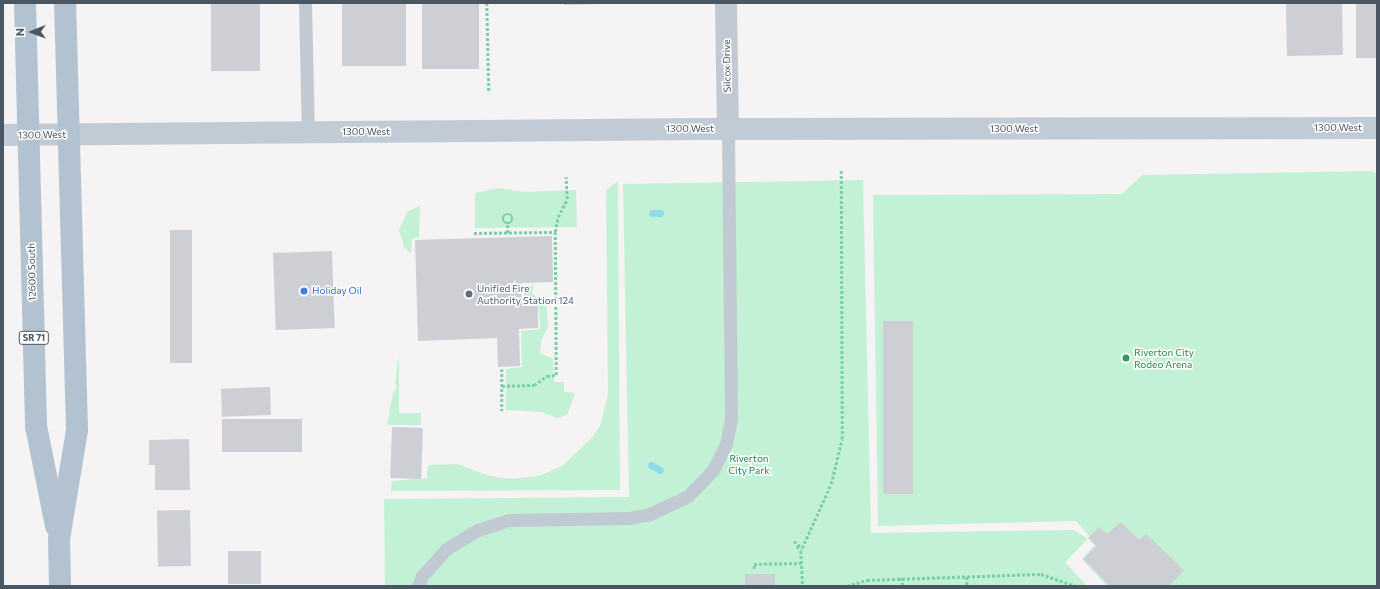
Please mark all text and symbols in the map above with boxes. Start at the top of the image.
north arrow [12,12,52,52]
text: N [13,28,26,36]
street label: Silcox Drive [721,39,733,93]
street label: 1300 West [1314,122,1362,134]
street label: 1300 West [666,123,714,135]
street label: 1300 West [990,123,1038,135]
street label: 1300 West [342,126,390,138]
street label: 1300 West [18,129,66,141]
street label: 12600 South [25,243,39,301]
place label: Unified Fire Authority Station 124 [477,282,574,306]
place label: Holiday Oil [312,285,362,297]
marker: Holiday Oil [299,286,309,296]
marker: Unified Fire Authority Station 124 [464,289,474,299]
road number: SR 71 [18,331,50,345]
place label: Riverton City Rodeo Arena [1134,346,1194,370]
marker: Riverton City Rodeo Arena [1121,353,1131,363]
park label: Riverton City Park [728,452,770,476]

